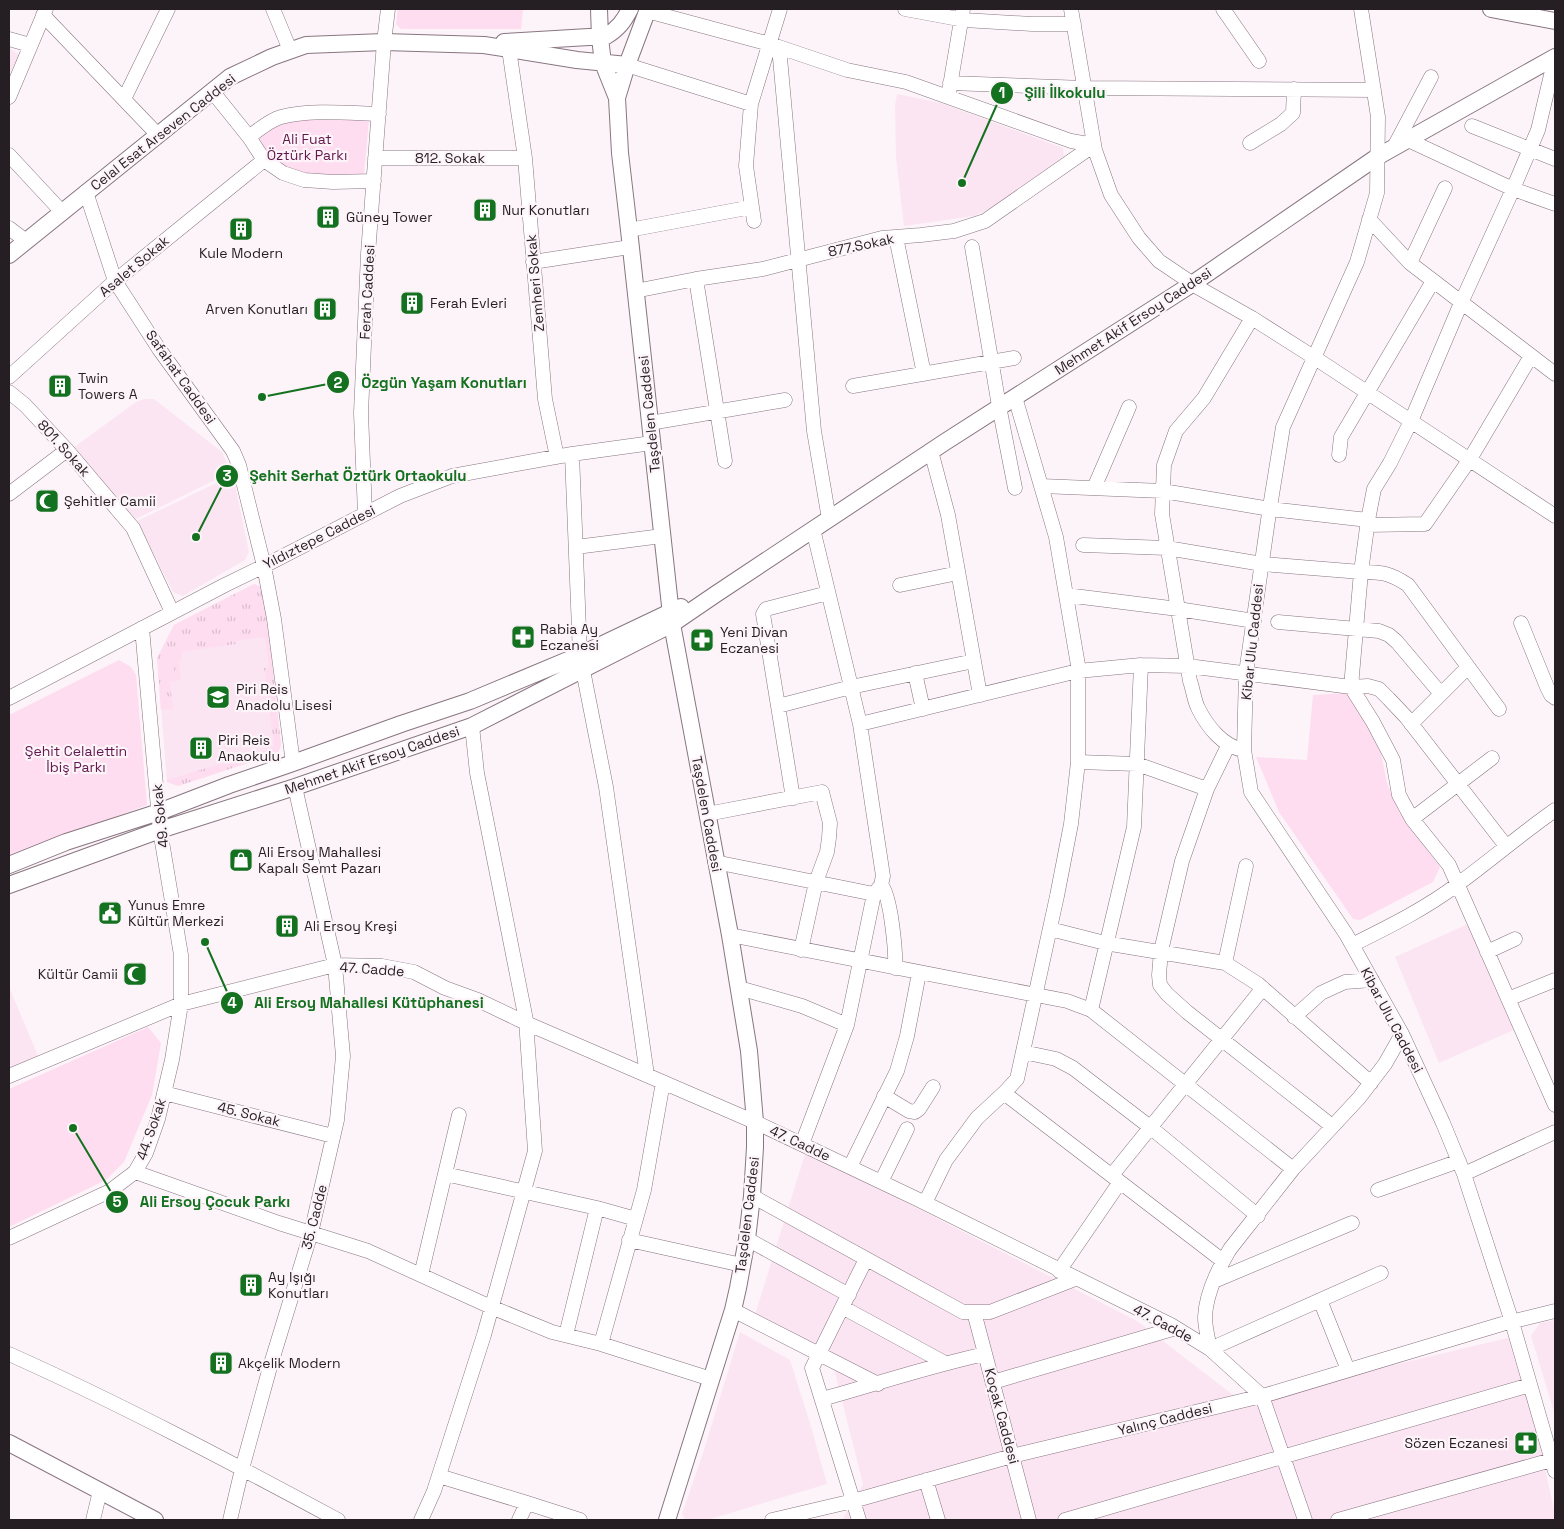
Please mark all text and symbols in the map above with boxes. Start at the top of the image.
street label: Celal Esat Arseven Caddesi [87,70,239,194]
callout: Şili İlkokulu [990,78,1116,108]
text: 1 [999,83,1005,102]
text: Şili İlkokulu [1025,83,1105,102]
park label: Ali Fuat Öztürk Parkı [267,130,347,164]
street label: 812. Sokak [415,149,485,167]
building icon: Nur Konutları [472,197,498,223]
place label: Nur Konutları [502,201,589,219]
building icon: Güney Tower [315,204,341,230]
place label: Güney Tower [346,208,432,226]
building icon: Kule Modern [228,216,254,242]
street label: 877.Sokak [826,229,896,261]
street label: Asalet Sokak [95,231,173,300]
street label: Zemheri Sokak [522,233,548,332]
place label: Kule Modern [199,244,283,262]
street label: Ferah Caddesi [356,244,378,340]
street label: Mehmet Akif Ersoy Caddesi [1051,263,1215,379]
building icon: Ferah Evleri [399,290,425,316]
place label: Ferah Evleri [430,294,507,312]
building icon: Arven Konutları [312,296,338,322]
place label: Arven Konutları [206,300,308,318]
street label: Safahat Caddesi [142,327,220,427]
street label: Taşdelen Caddesi [634,355,664,473]
callout: Özgün Yaşam Konutları [326,367,537,397]
place label: Twin Towers A [78,369,138,403]
building icon: Twin Towers A [47,373,73,399]
text: 2 [334,373,343,392]
text: Özgün Yaşam Konutları [361,373,527,392]
street label: 801. Sokak [34,416,95,481]
callout: Şehit Serhat Öztürk Ortaokulu [215,461,477,491]
text: 3 [222,466,232,485]
text: Şehit Serhat Öztürk Ortaokulu [249,466,467,485]
mosque icon: Şehitler Camii [34,488,60,514]
place label: Şehitler Camii [64,492,156,510]
street label: Yıldıztepe Caddesi [260,501,378,573]
street label: Kibar Ulu Caddesi [1237,583,1267,701]
place label: Rabia Ay Eczanesi [540,620,599,654]
place label: Yeni Divan Eczanesi [720,623,788,657]
pharmacy icon: Rabia Ay Eczanesi [510,624,536,650]
pharmacy icon: Yeni Divan Eczanesi [689,627,715,653]
place label: Piri Reis Anadolu Lisesi [236,680,332,714]
school or university icon: Piri Reis Anadolu Lisesi [205,684,231,710]
street label: Mehmet Akif Ersoy Caddesi [282,722,462,798]
place label: Piri Reis Anaokulu [218,731,280,765]
building icon: Piri Reis Anaokulu [188,735,214,761]
park label: Şehit Celalettin İbiş Parkı [25,742,127,776]
street label: Taşdelen Caddesi [688,755,726,873]
street label: 49. Sokak [148,783,172,849]
place label: Ali Ersoy Mahallesi Kapalı Semt Pazarı [258,843,381,877]
shop icon: Ali Ersoy Mahallesi Kapalı Semt Pazarı [228,847,254,873]
place label: Yunus Emre Kültür Merkezi [128,896,224,930]
public building icon: Yunus Emre Kültür Merkezi [97,900,123,926]
building icon: Ali Ersoy Kreşi [274,913,300,939]
place label: Ali Ersoy Kreşi [304,917,397,935]
street label: 47. Cadde [339,958,405,980]
mosque icon: Kültür Camii [122,961,148,987]
street label: Kibar Ulu Caddesi [1357,964,1427,1076]
place label: Kültür Camii [38,965,118,983]
callout: Ali Ersoy Mahallesi Kütüphanesi [219,988,493,1018]
text: 4 [227,993,237,1012]
text: Ali Ersoy Mahallesi Kütüphanesi [254,993,484,1012]
street label: 44. Sokak [132,1095,170,1162]
street label: 45. Sokak [216,1098,283,1131]
street label: 47. Cadde [767,1121,833,1165]
street label: Taşdelen Caddesi [731,1156,763,1274]
street label: 35. Cadde [297,1182,331,1252]
callout: Ali Ersoy Çocuk Parkı [105,1187,300,1217]
text: 5 [112,1192,122,1211]
text: Ali Ersoy Çocuk Parkı [140,1192,290,1211]
place label: Ay Işığı Konutları [268,1268,329,1302]
building icon: Ay Işığı Konutları [238,1272,264,1298]
street label: 47. Cadde [1130,1300,1196,1346]
building icon: Akçelik Modern [208,1350,234,1376]
place label: Akçelik Modern [238,1354,341,1372]
street label: Koçak Caddesi [981,1366,1023,1466]
street label: Yalınç Caddesi [1116,1399,1214,1439]
pharmacy icon: Sözen Eczanesi [1513,1430,1539,1456]
place label: Sözen Eczanesi [1405,1434,1508,1452]

